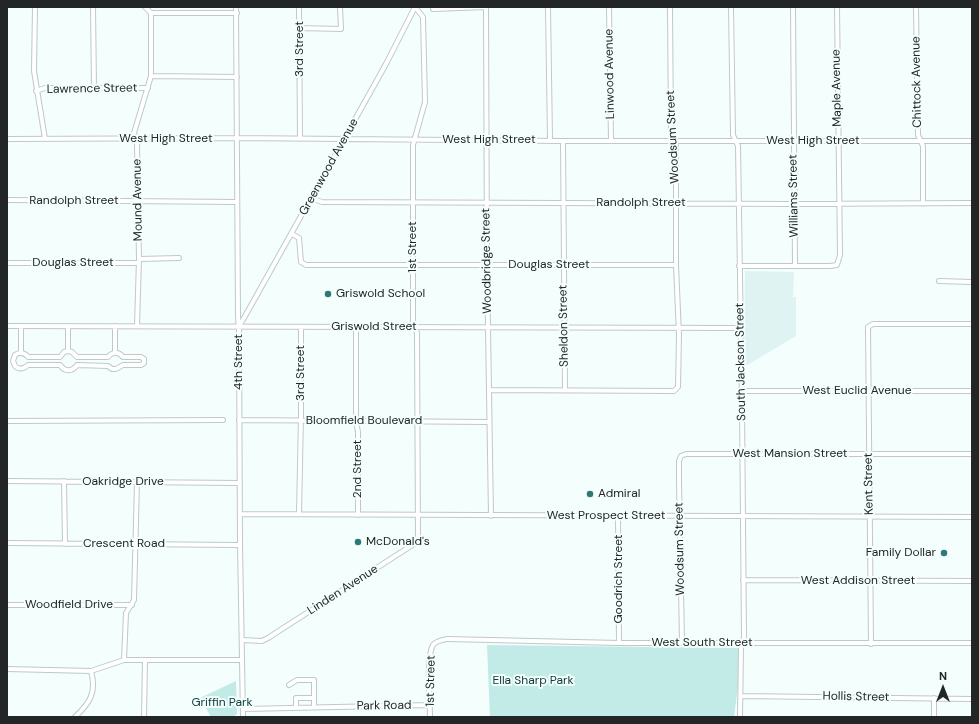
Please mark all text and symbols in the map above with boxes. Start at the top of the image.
street label: 3rd Street [293,21,307,77]
street label: Linwood Avenue [602,29,618,119]
street label: Chittock Avenue [909,36,925,128]
street label: Maple Avenue [829,49,845,127]
street label: Lawrence Street [47,81,137,97]
street label: Woodsum Street [663,90,683,184]
street label: Greenwood Avenue [296,116,362,218]
street label: West High Street [119,132,213,146]
street label: West High Street [442,133,536,147]
street label: West High Street [766,134,860,148]
street label: Williams Street [786,154,802,238]
street label: Mound Avenue [130,159,146,241]
street label: Randolph Street [29,194,119,208]
street label: Randolph Street [596,196,686,210]
street label: Woodbridge Street [479,208,495,314]
street label: 1st Street [406,221,420,273]
street label: Douglas Street [32,256,114,270]
street label: Douglas Street [508,258,590,272]
street label: Sheldon Street [556,285,572,367]
place label: Griswold School [336,287,425,301]
marker: Griswold School [323,289,333,299]
street label: South Jackson Street [733,303,749,421]
street label: Griswold Street [331,320,417,334]
street label: 4th Street [232,334,246,390]
street label: 3rd Street [294,345,308,401]
street label: West Euclid Avenue [802,384,912,398]
street label: Bloomfield Boulevard [306,414,422,428]
street label: 2nd Street [351,440,365,498]
street label: West Mansion Street [732,447,848,461]
street label: Kent Street [861,453,877,515]
street label: Oakridge Drive [82,475,164,489]
place label: Admiral [598,487,640,501]
marker: Admiral [585,489,595,499]
street label: Woodsum Street [672,502,688,596]
street label: West Prospect Street [547,509,665,523]
street label: Goodrich Street [612,534,626,624]
place label: McDonald's [366,535,430,549]
street label: Crescent Road [83,537,165,551]
marker: McDonald's [353,537,363,547]
place label: Family Dollar [866,546,936,560]
marker: Family Dollar [939,548,949,558]
street label: Linden Avenue [305,562,381,618]
street label: West Addison Street [801,574,915,588]
street label: Woodfield Drive [25,598,113,612]
street label: West South Street [651,636,753,650]
street label: 1st Street [423,655,439,707]
north arrow [923,668,963,708]
text: N [939,669,947,683]
park label: Ella Sharp Park [492,674,574,688]
street label: Hollis Street [823,689,889,705]
park label: Griffin Park [191,696,253,710]
street label: Park Road [356,698,412,714]

